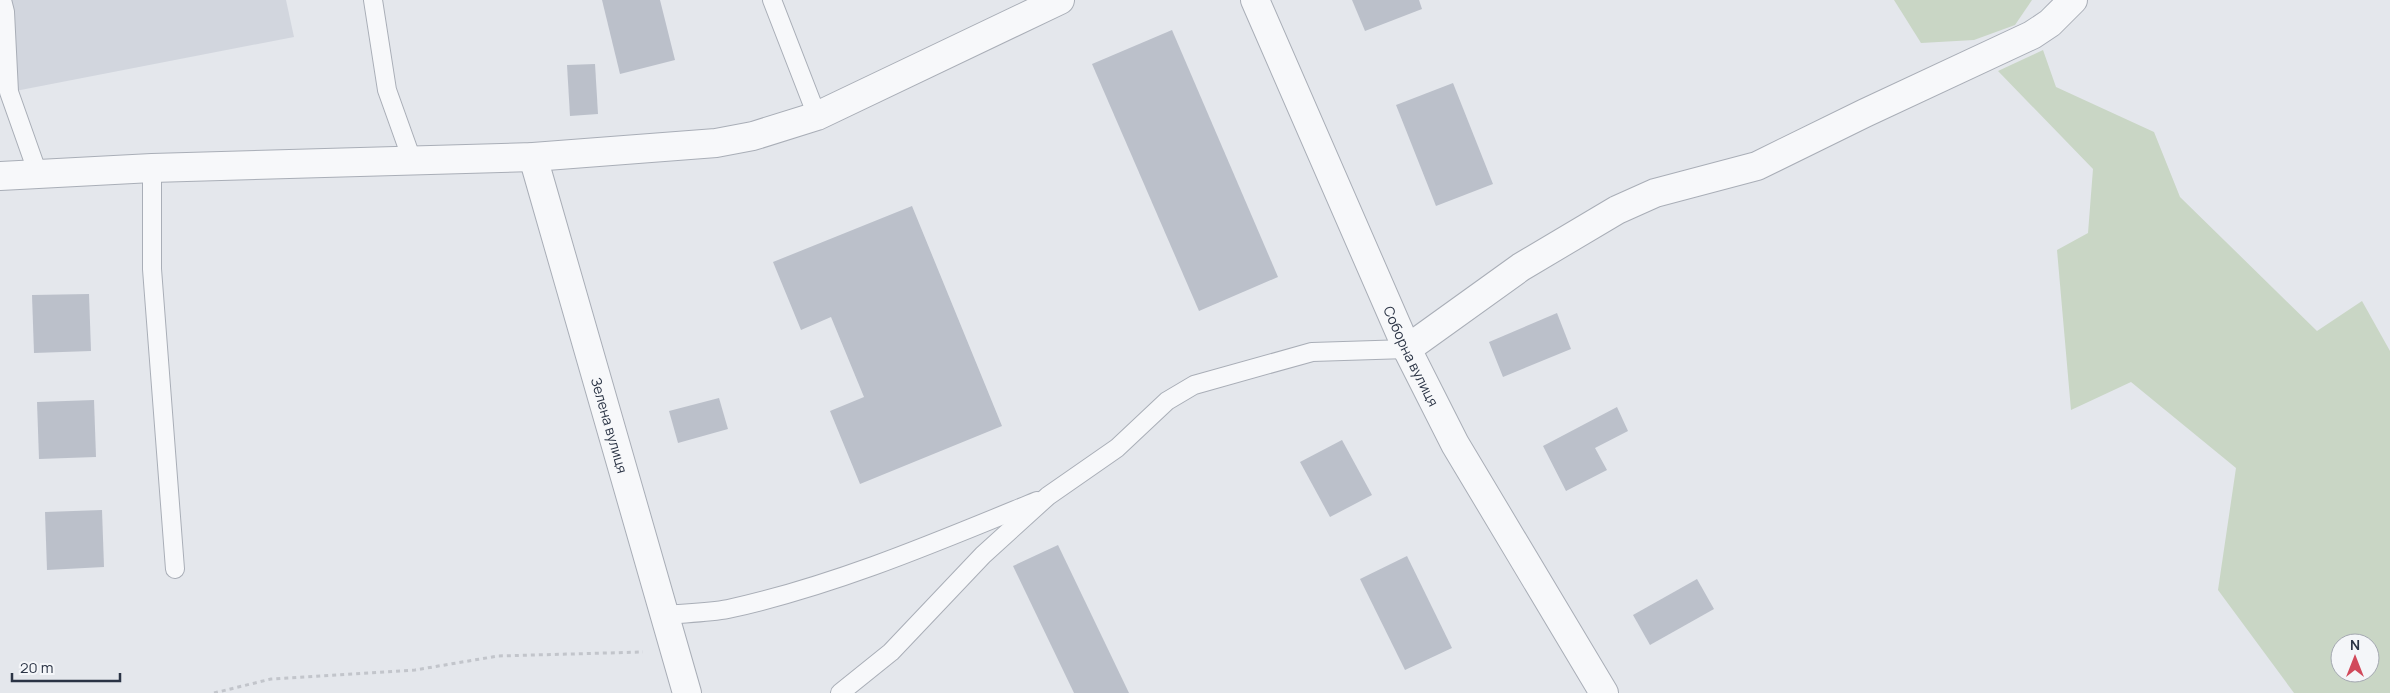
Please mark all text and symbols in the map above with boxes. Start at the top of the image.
street label: Соборна вулиця [1380,303,1444,409]
street label: Зелена вулиця [587,375,633,475]
north arrow [2330,633,2380,683]
text: N [2350,635,2360,654]
scale bar [12,650,120,682]
text: 20 m [20,657,53,678]

